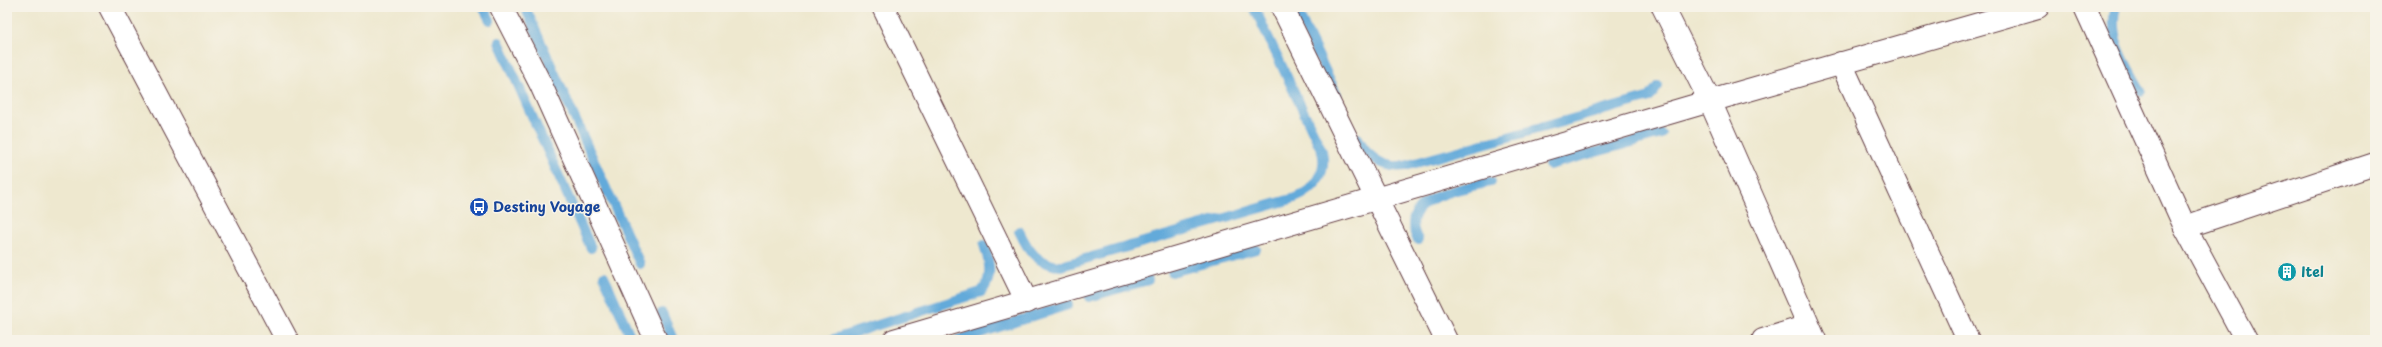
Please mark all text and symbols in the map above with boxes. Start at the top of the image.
bus stop icon: Destiny Voyage [468,196,490,218]
place label: Destiny Voyage [493,196,601,217]
building icon: Itel [2276,261,2298,283]
place label: Itel [2301,261,2324,282]

